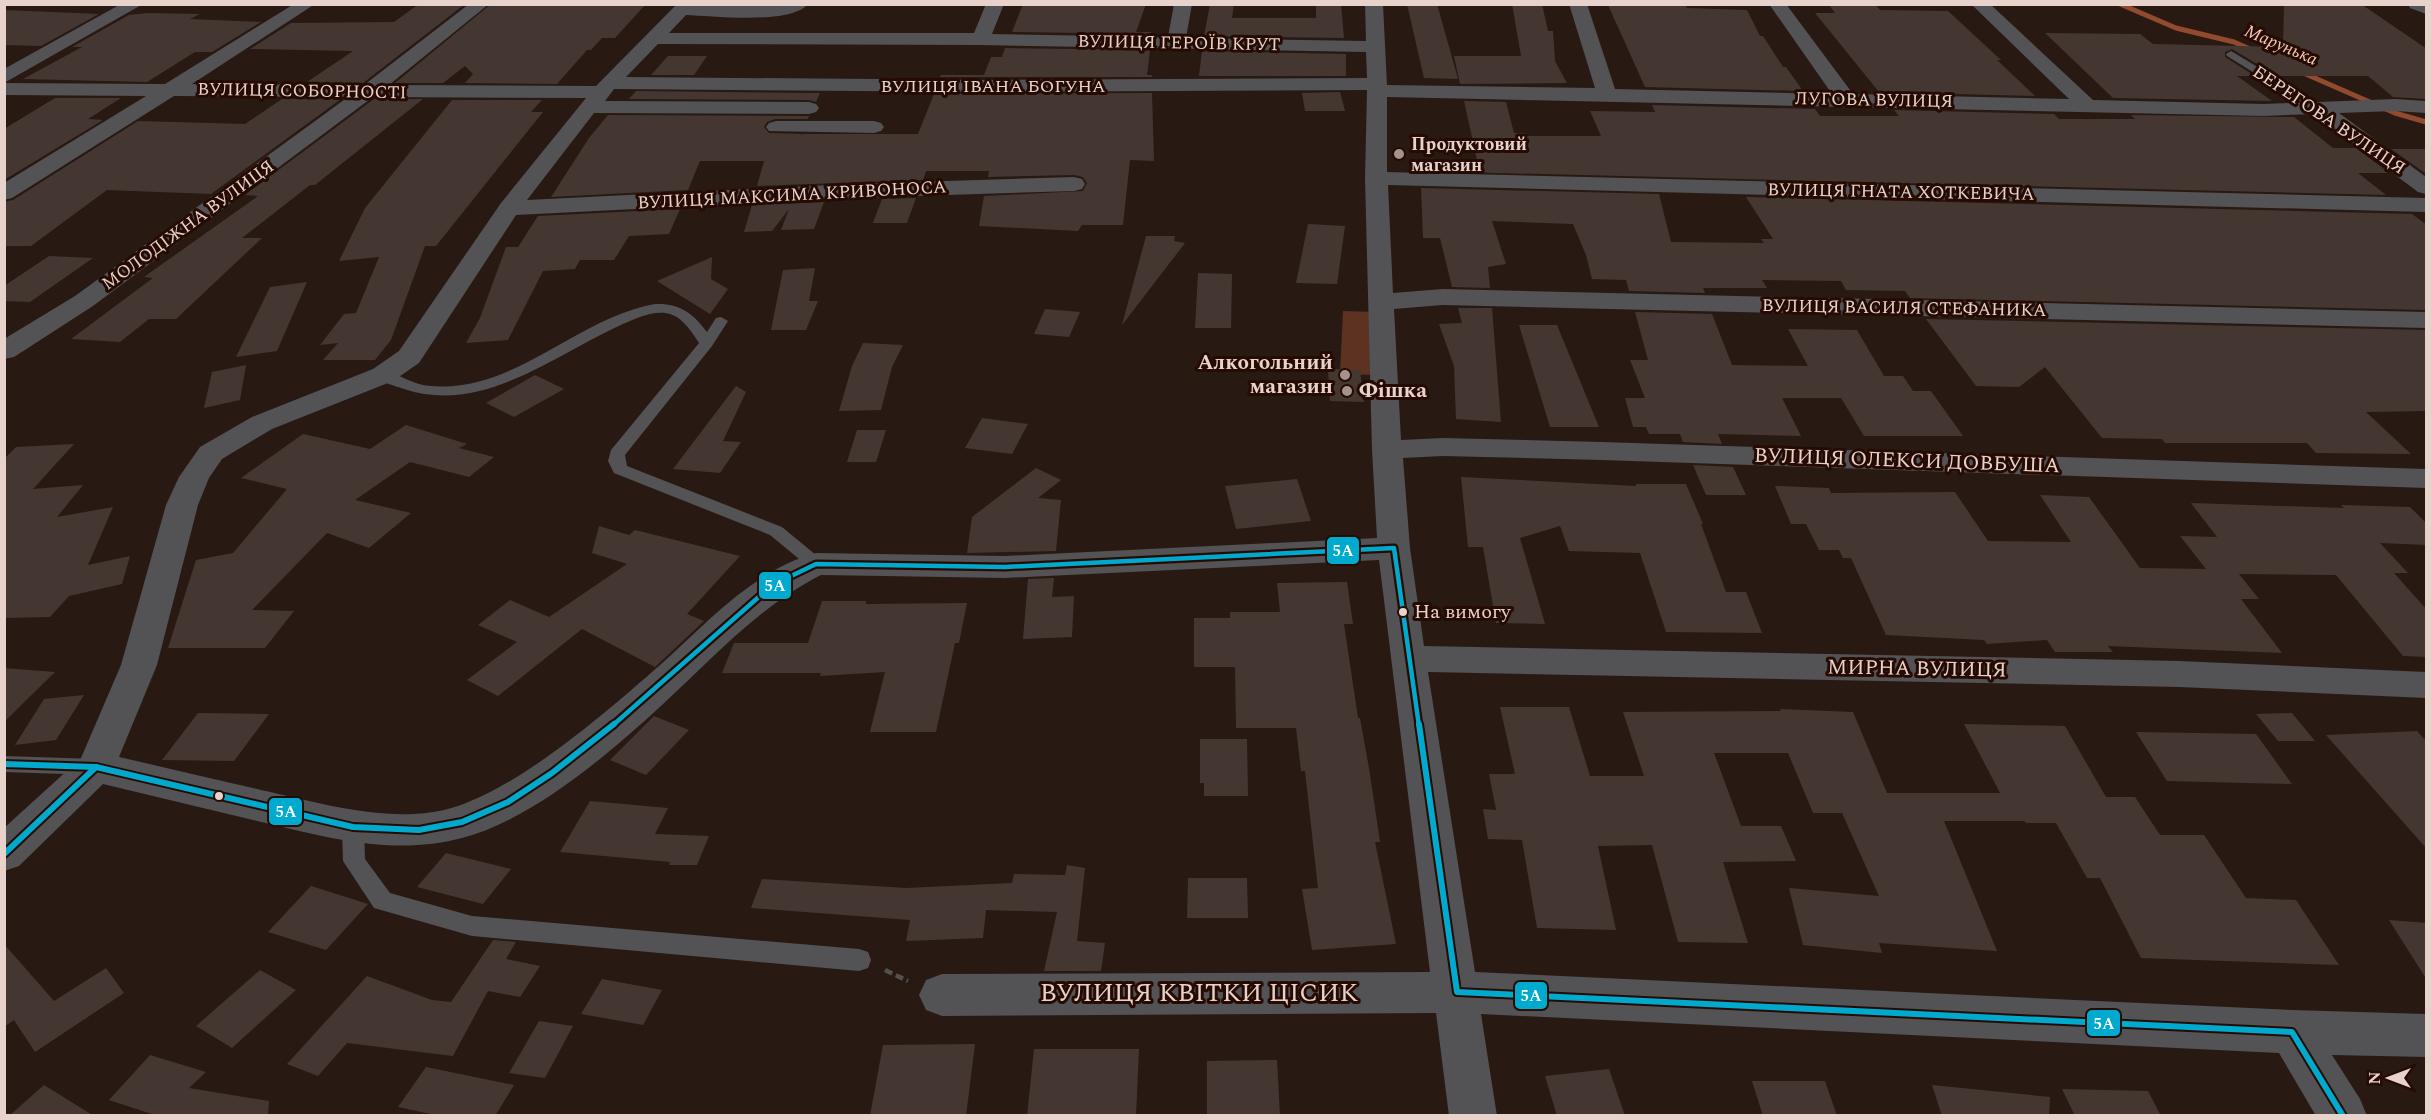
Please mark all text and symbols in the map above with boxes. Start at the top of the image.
water label: Марунька [2240,17,2322,73]
street label: ВУЛИЦЯ ГЕРОЇВ КРУТ [1077,28,1281,58]
street label: БЕРЕГОВА ВУЛИЦЯ [2247,59,2411,181]
street label: ВУЛИЦЯ ІВАНА БОГУНА [880,73,1106,100]
street label: ВУЛИЦЯ СОБОРНОСТІ [197,76,407,106]
street label: ЛУГОВА ВУЛИЦЯ [1795,85,1953,115]
place label: Продуктовий магазин [1411,131,1527,179]
marker: Продуктовий магазин [1392,147,1406,161]
street label: МОЛОДІЖНА ВУЛИЦЯ [96,153,280,297]
street label: ВУЛИЦЯ МАКСИМА КРИВОНОСА [637,173,947,217]
street label: ВУЛИЦЯ ГНАТА ХОТКЕВИЧА [1767,176,2035,208]
street label: ВУЛИЦЯ ВАСИЛЯ СТЕФАНИКА [1762,292,2046,324]
place label: Алкогольний магазин [1197,347,1333,403]
marker: Алкогольний магазин [1338,368,1352,382]
place label: Фішка [1359,375,1427,407]
marker: Фішка [1340,384,1354,398]
street label: ВУЛИЦЯ ОЛЕКСИ ДОВБУША [1753,440,2061,482]
line badge: 5А [1326,536,1360,565]
text: 5А [1332,539,1354,563]
line badge: 5А [758,571,792,600]
text: 5А [764,574,786,598]
place label: На вимогу [1414,597,1512,627]
marker: На вимогу [1397,606,1409,618]
street label: МИРНА ВУЛИЦЯ [1827,651,2007,687]
unlabelled marker [213,790,225,802]
line badge: 5А [268,797,303,826]
text: 5А [275,800,297,824]
street label: ВУЛИЦЯ КВІТКИ ЦІСИК [1040,973,1359,1013]
line badge: 5А [1514,981,1548,1010]
text: 5А [1520,984,1542,1008]
line badge: 5А [2086,1009,2121,1037]
text: 5А [2093,1012,2115,1036]
north arrow [2359,1048,2419,1108]
text: N [2363,1071,2387,1085]

